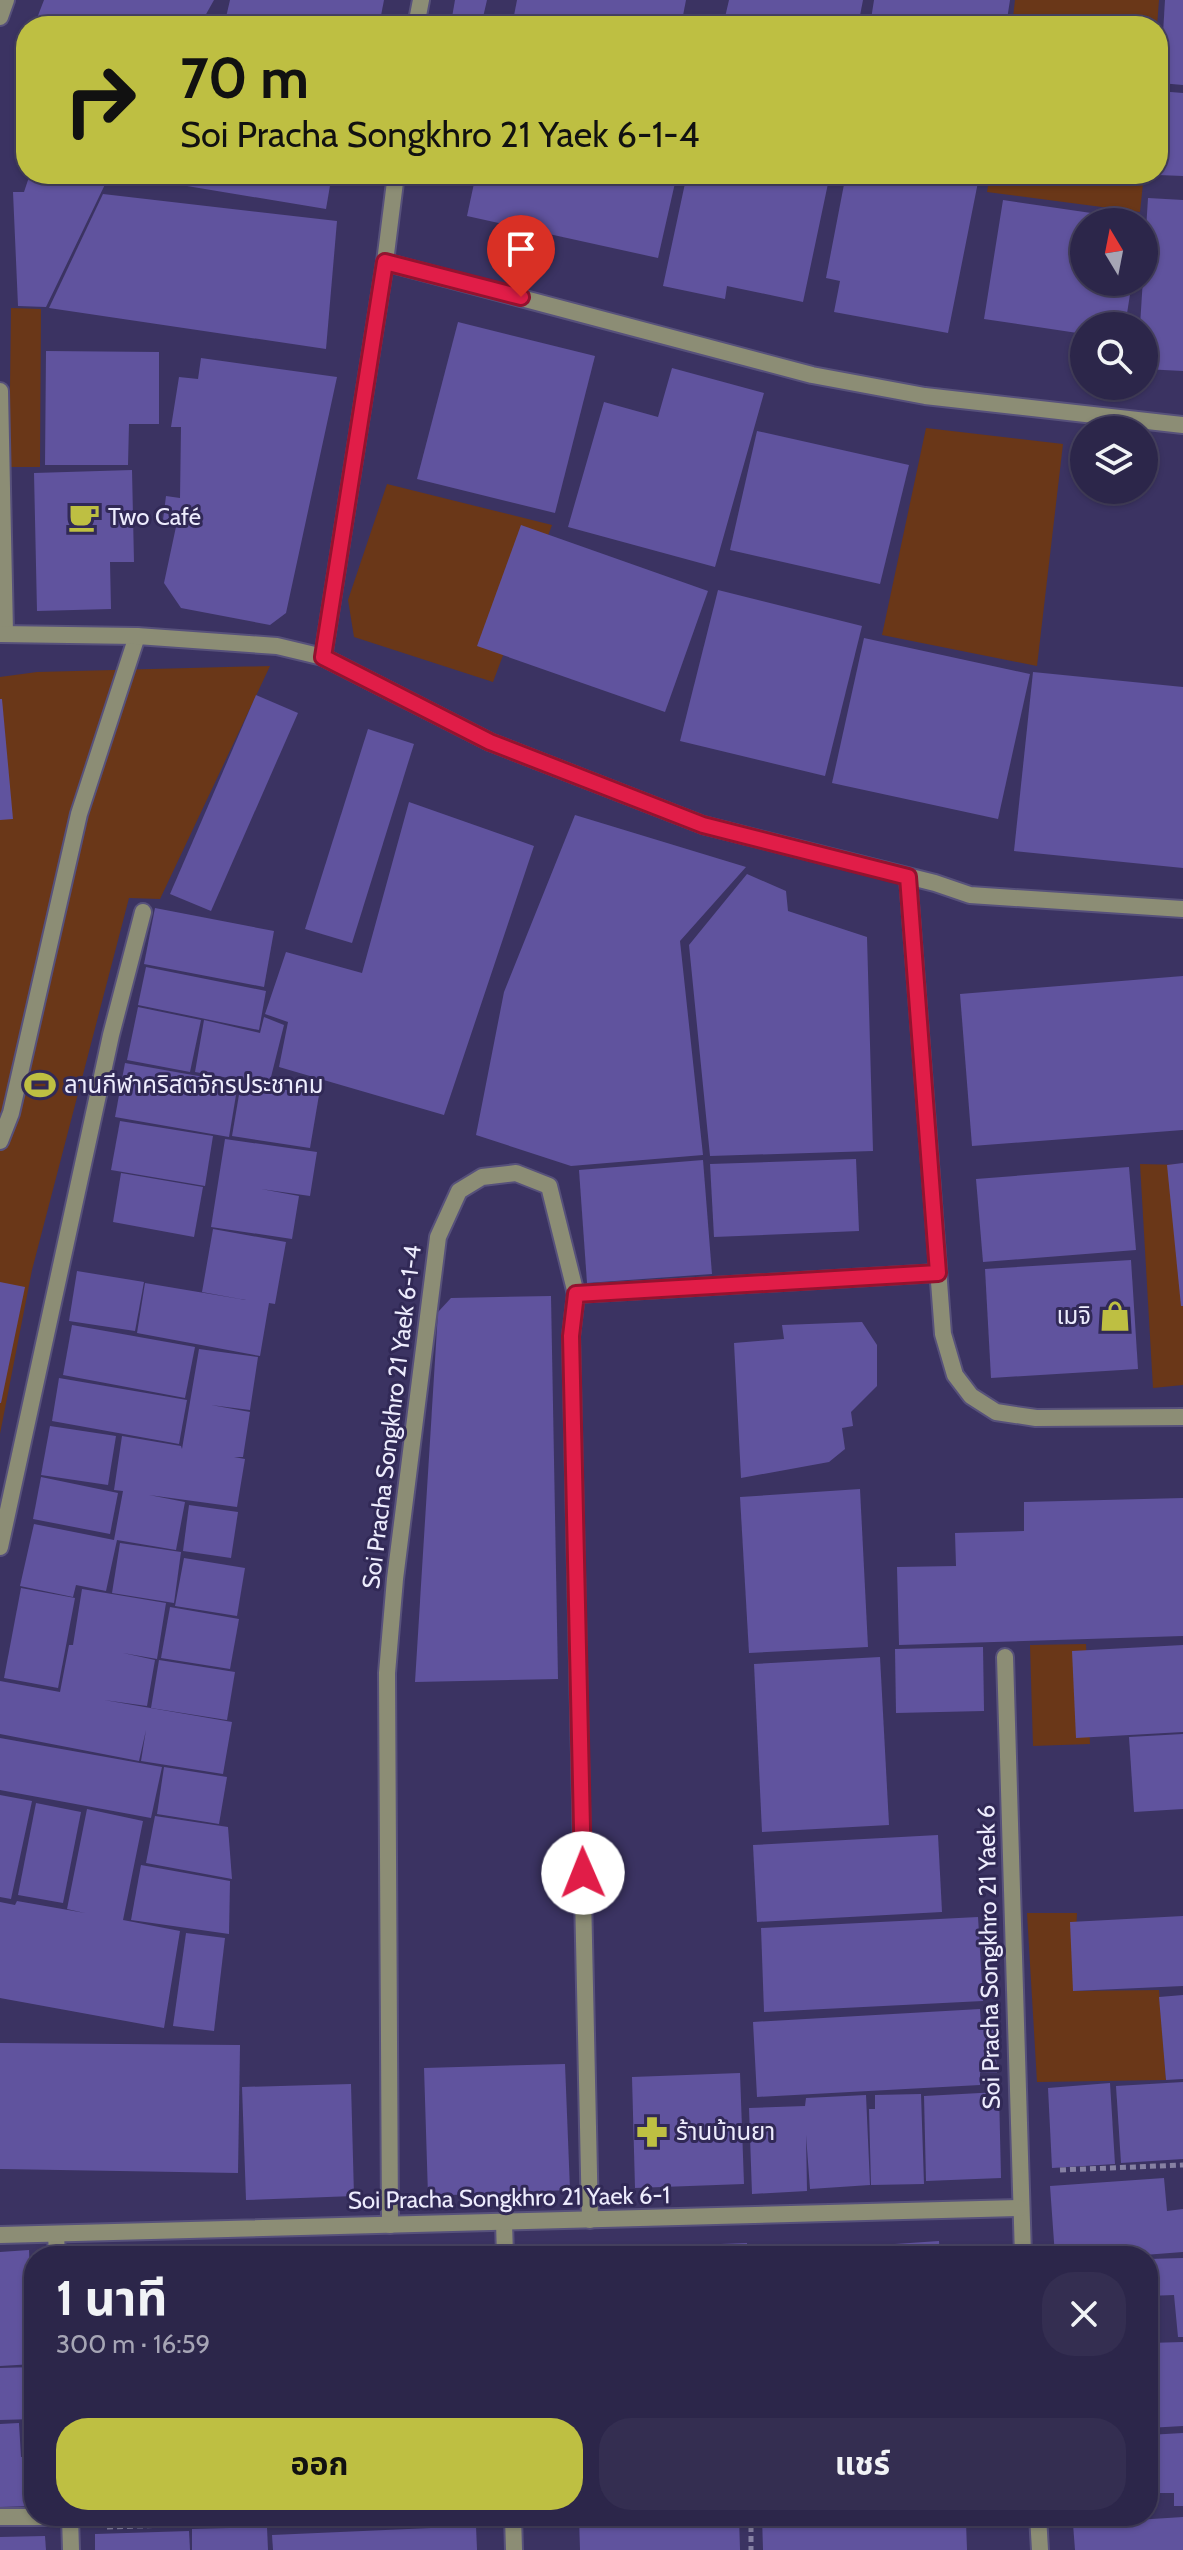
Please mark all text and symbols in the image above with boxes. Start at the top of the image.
text: 70 m [180,44,309,112]
icon: right [48,48,152,152]
text: Soi Pracha Songkhro 21 Yaek 6-1-4 [180,112,699,156]
north arrow [1070,208,1158,296]
map controls [1070,208,1158,504]
pin [487,215,555,297]
icon: arrive [499,227,543,271]
button: search [1070,312,1158,400]
button: layers [1070,416,1158,504]
cafe icon: Two Café [67,500,101,534]
place label: Two Café [108,502,201,531]
sports icon: ลานกีฬาคริสตจักรประชาคม [23,1068,57,1102]
place label: ลานกีฬาคริสตจักรประชาคม [64,1070,323,1099]
street label: Soi Pracha Songkhro 21 Yaek 6-1-4 [356,1243,427,1591]
shop icon: เมจิ [1098,1299,1132,1333]
place label: เมจิ [1056,1301,1091,1330]
street label: Soi Pracha Songkhro 21 Yaek 6 [971,1804,1006,2110]
position arrow [541,1831,625,1915]
pharmacy icon: ร้านบ้านยา [635,2115,669,2149]
place label: ร้านบ้านยา [676,2117,775,2146]
street label: Soi Pracha Songkhro 21 Yaek 6-1 [348,2180,670,2215]
text: 1 นาที [56,2269,167,2327]
button: close [1042,2272,1126,2356]
text: 300 m · 16:59 [56,2328,210,2360]
button: ออก [56,2418,583,2510]
button: แชร์ [599,2418,1126,2510]

